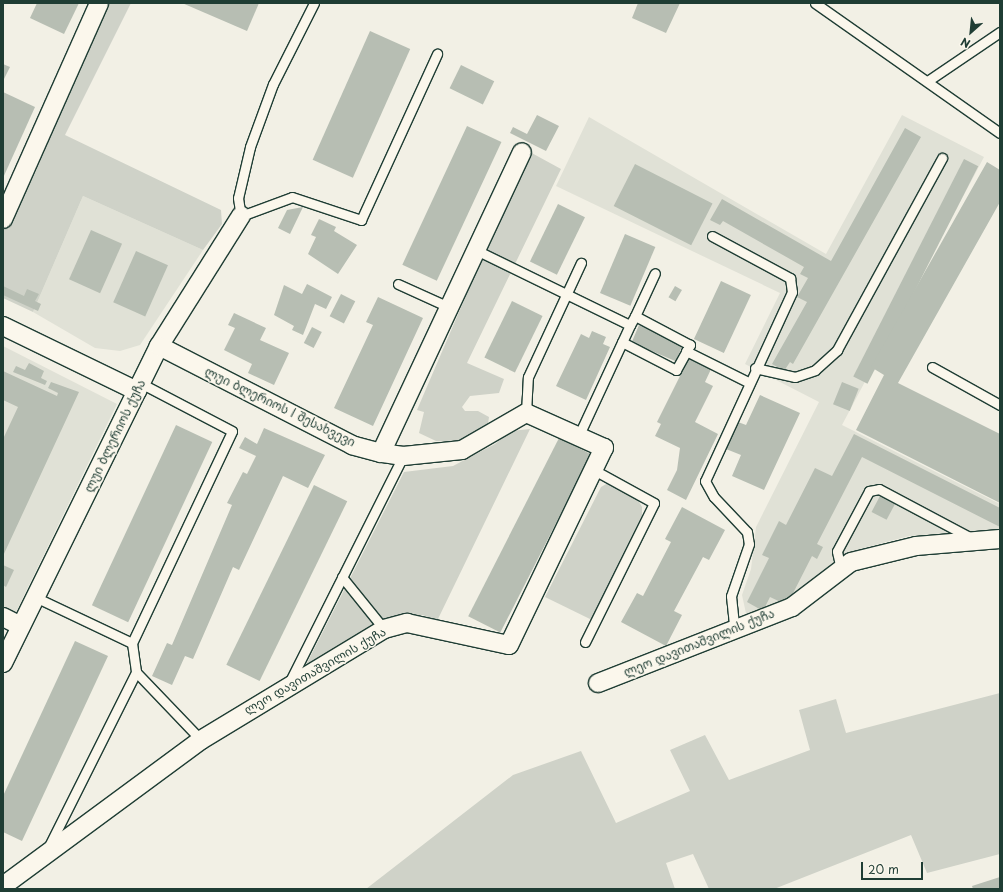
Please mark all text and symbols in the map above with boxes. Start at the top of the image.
north arrow [951,12,991,52]
text: N [958,34,973,53]
street label: ლუი ბლერიოს I შესახვევი [202,364,358,450]
street label: ლუი ბლერიოს ქუჩა [81,377,149,495]
street label: ლეო დავითაშვილის ქუჩა [622,606,776,680]
street label: ლეო დავითაშვილის ქუჩა [242,624,388,718]
scale bar [863,854,925,880]
text: 20 m [868,860,899,878]

